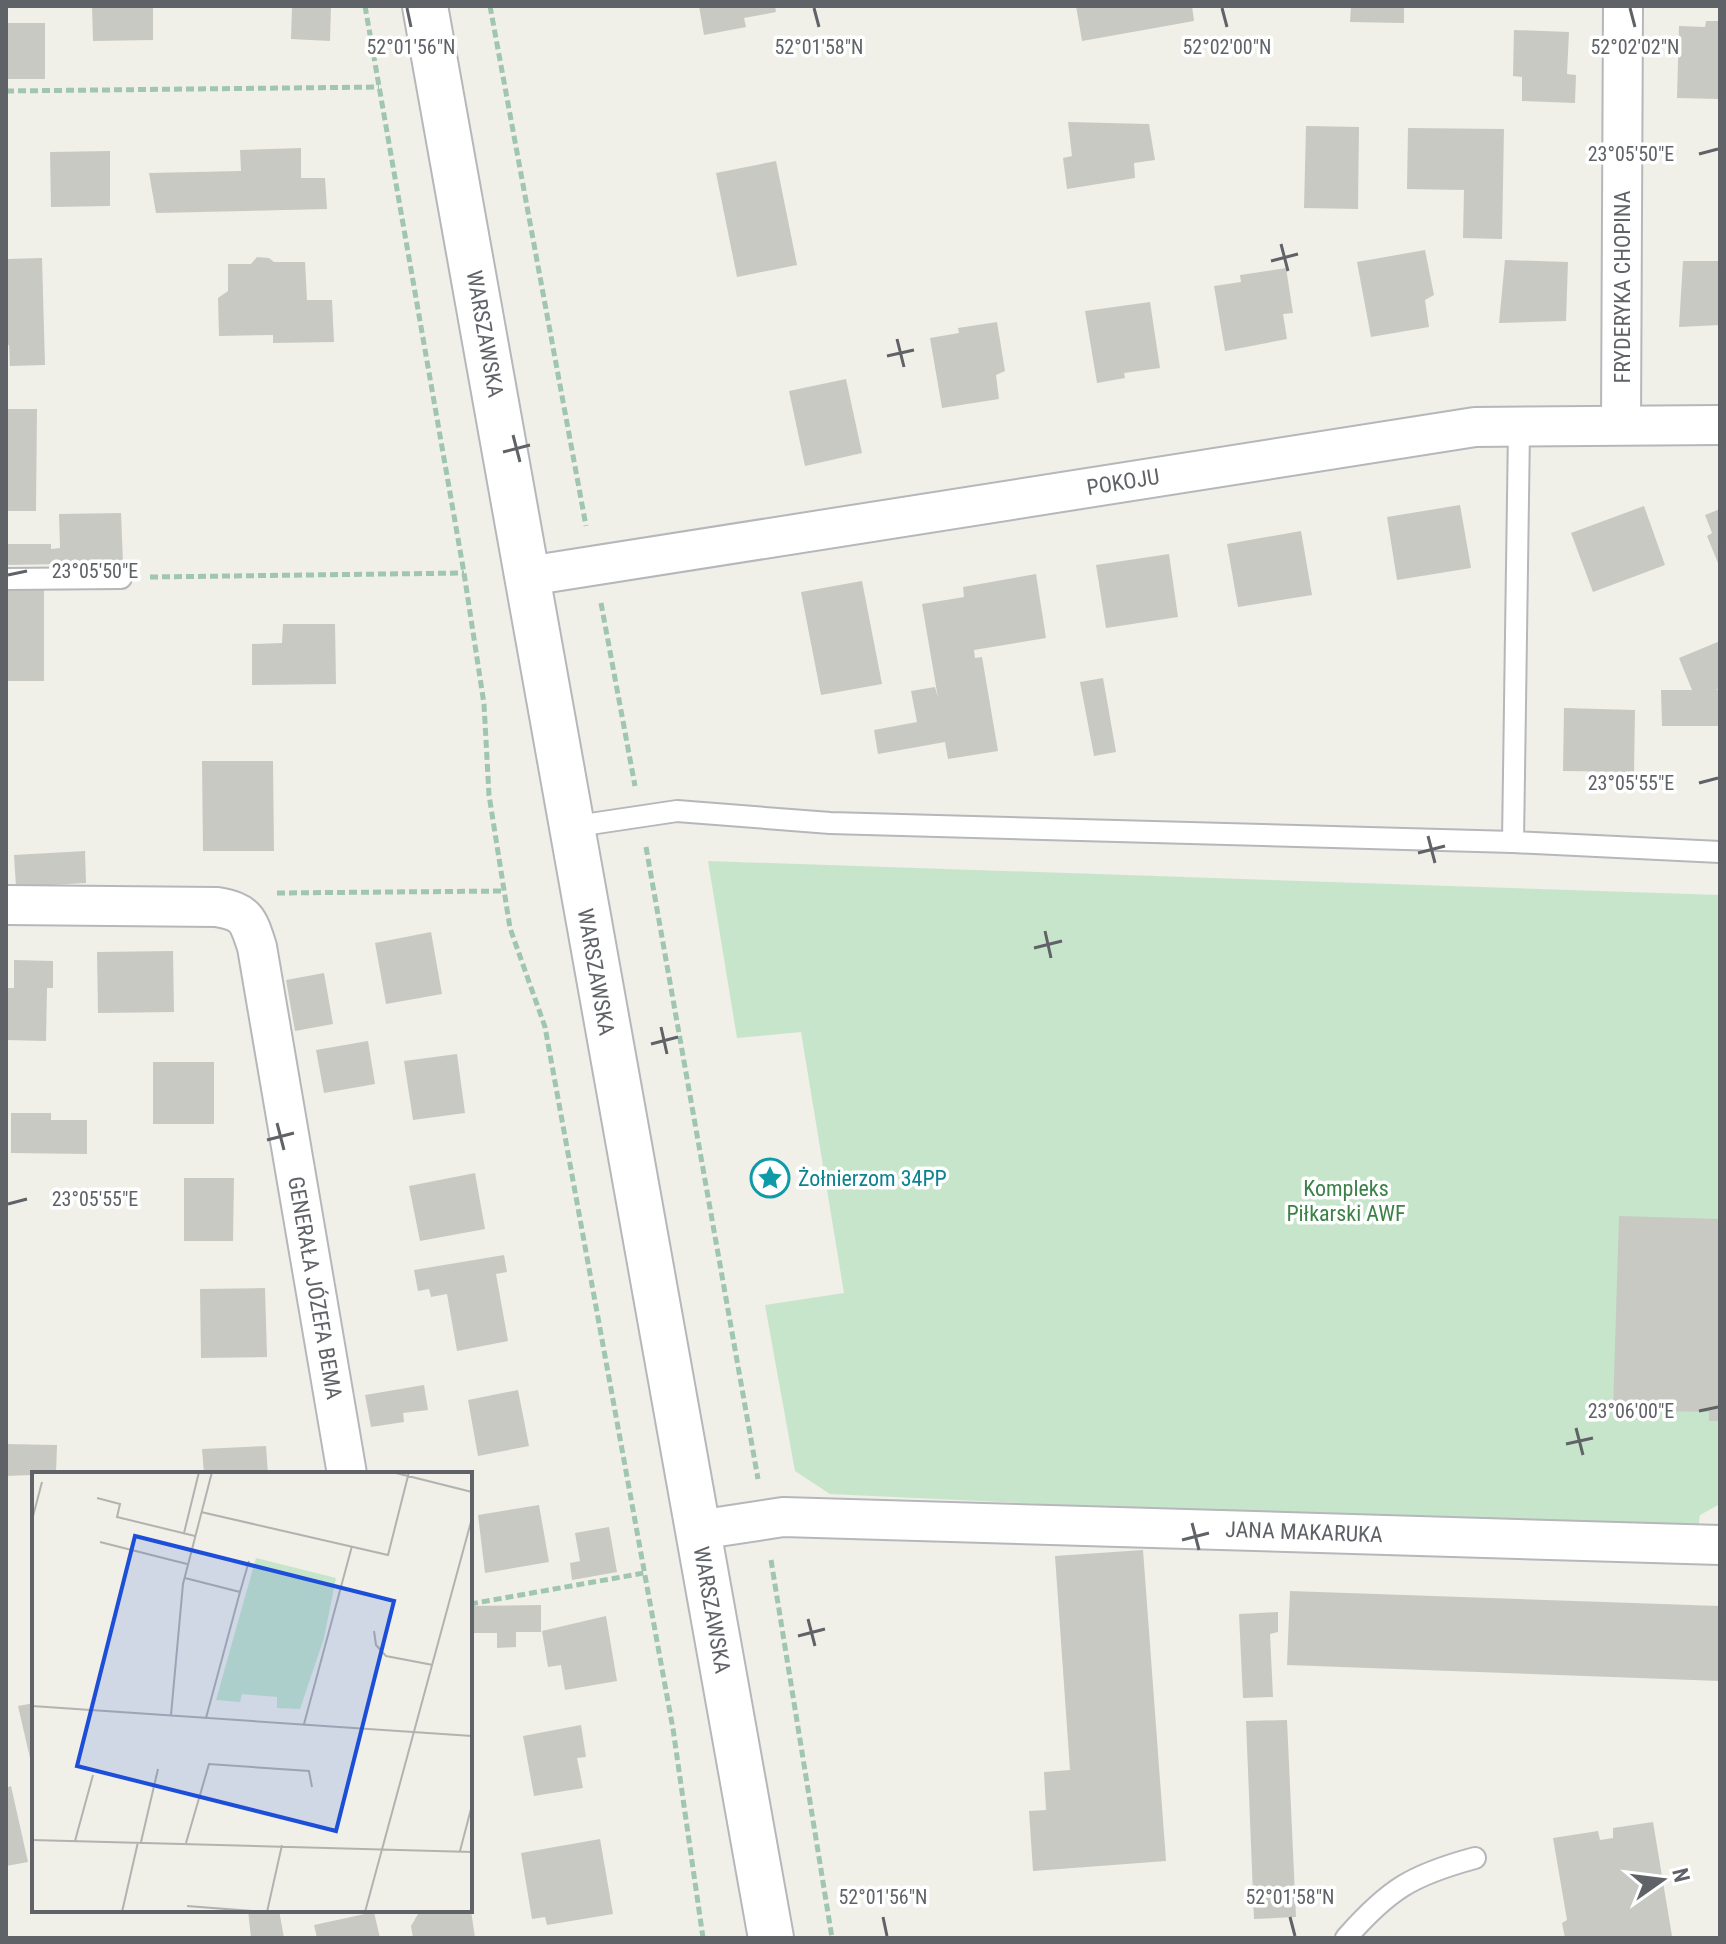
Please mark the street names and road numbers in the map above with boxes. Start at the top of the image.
street label: FRYDERYKA CHOPINA [1610,190,1635,383]
street label: WARSZAWSKA [462,269,509,400]
street label: POKOJU [1085,464,1161,500]
street label: WARSZAWSKA [573,907,620,1038]
street label: GENERAŁA JÓZEFA BEMA [283,1174,348,1402]
street label: JANA MAKARUKA [1225,1517,1383,1547]
street label: WARSZAWSKA [689,1545,736,1676]

